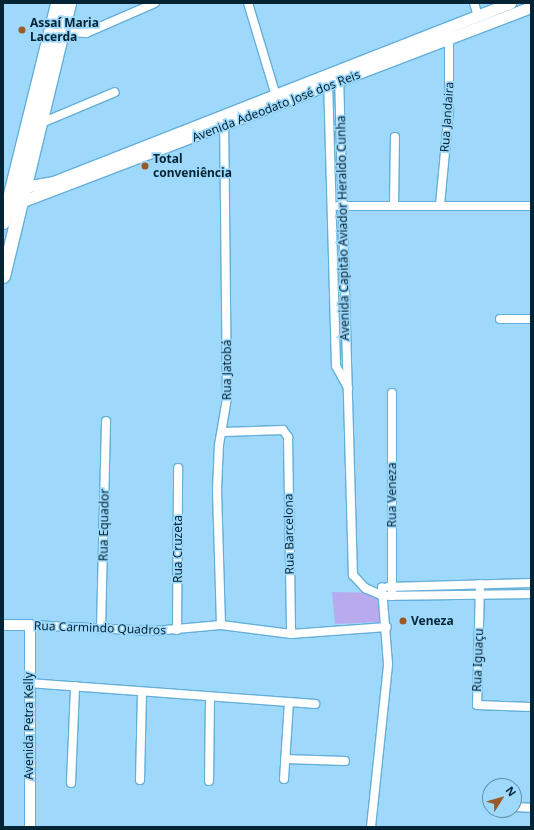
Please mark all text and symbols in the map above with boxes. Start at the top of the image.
place label: Assaí Maria Lacerda [30,16,99,44]
marker: Assaí Maria Lacerda [17,25,27,35]
street label: Avenida Adeodato José dos Reis [190,67,362,145]
street label: Rua Jandaira [437,81,457,153]
street label: Avenida Capitão Aviador Heraldo Cunha [334,115,352,341]
place label: Total conveniência [153,152,232,180]
marker: Total conveniência [140,161,150,171]
street label: Rua Jatobá [220,340,234,400]
street label: Rua Veneza [385,463,399,527]
street label: Rua Equador [96,489,112,561]
street label: Rua Barcelona [281,493,297,575]
street label: Rua Cruzeta [171,515,185,583]
place label: Veneza [411,614,454,628]
marker: Veneza [398,616,408,626]
street label: Rua Carmindo Quadros [34,618,166,638]
street label: Rua Iguaçu [470,628,486,692]
street label: Avenida Petra Kelly [22,672,36,780]
north arrow [482,778,522,818]
text: N [502,783,520,799]

